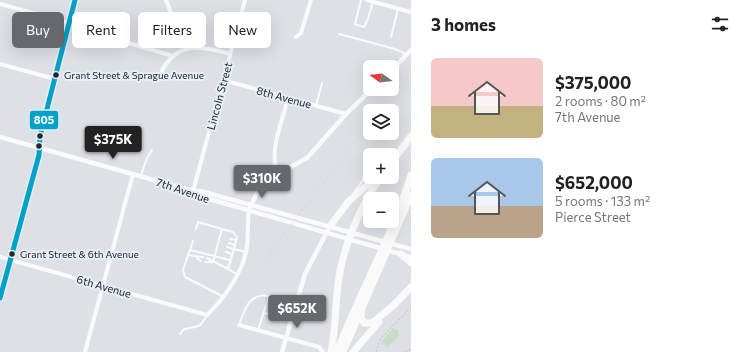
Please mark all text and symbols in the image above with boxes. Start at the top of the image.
chip: Buy [12,12,64,48]
chip: Rent [72,12,130,48]
chip: Filters [138,12,206,48]
chip: New [214,12,271,48]
icon: filters [709,13,731,35]
text: 3 homes [431,14,496,35]
street label: Lincoln Street [204,60,234,131]
north arrow [363,60,399,96]
map controls [363,60,399,228]
place label: Grant Street & Sprague Avenue [64,69,204,81]
marker: Grant Street & Sprague Avenue [51,70,61,80]
text: $375,000 [555,72,631,93]
icon: home [463,74,511,122]
street label: 8th Avenue [255,83,313,111]
text: 2 rooms · 80 m² [555,93,646,109]
button: layers [363,104,399,140]
text: 7th Avenue [555,109,620,125]
line badge: 805 [29,110,59,130]
text: 805 [34,113,54,126]
pin: $375K [85,126,141,160]
unlabelled marker [35,131,45,141]
text: $375K [94,131,132,147]
unlabelled marker [34,141,44,151]
button: + [363,148,399,184]
pin: $310K [234,165,290,199]
text: $310K [243,170,281,186]
text: $652,000 [555,172,633,193]
icon: home [463,174,511,222]
street label: 7th Avenue [155,175,211,205]
button: − [363,192,399,228]
text: 5 rooms · 133 m² [555,193,650,209]
text: Pierce Street [555,209,631,225]
place label: Grant Street & 6th Avenue [20,248,139,260]
marker: Grant Street & 6th Avenue [7,249,17,259]
street label: 6th Avenue [75,272,133,300]
pin: $652K [269,295,325,329]
text: $652K [277,300,317,316]

